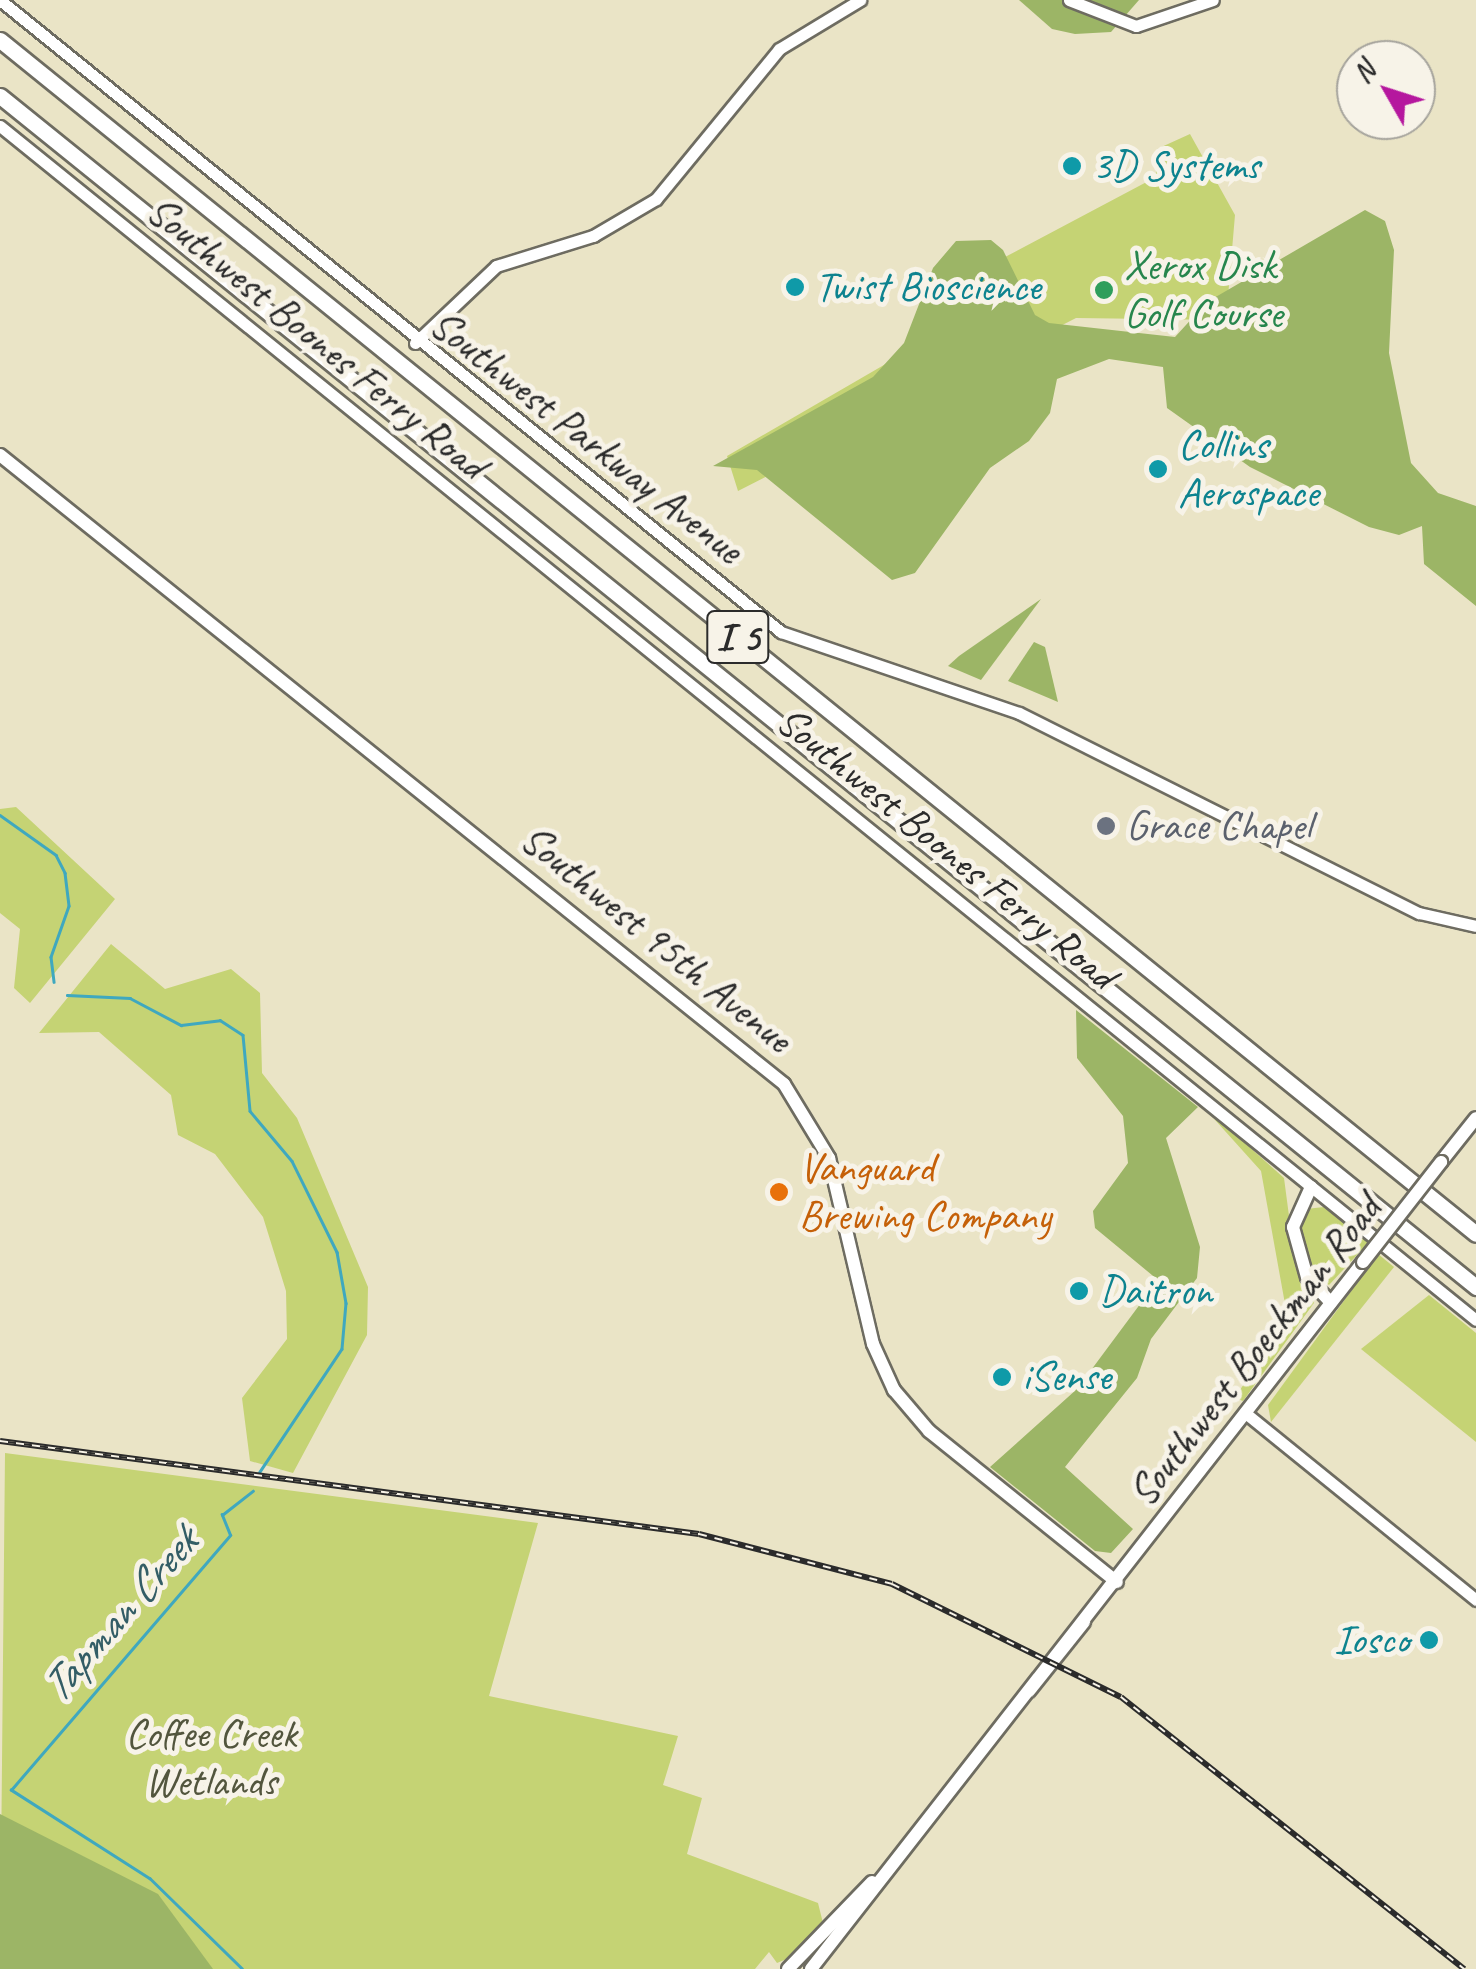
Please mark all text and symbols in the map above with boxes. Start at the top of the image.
north arrow [1336,40,1436,140]
text: N [1345,54,1383,90]
place label: 3D Systems [1092,141,1259,191]
marker: 3D Systems [1061,155,1083,177]
street label: Southwest Boones Ferry Road [136,185,496,491]
place label: Xerox Disk Golf Course [1124,241,1282,340]
place label: Twist Bioscience [815,262,1041,312]
marker: Twist Bioscience [784,276,806,298]
marker: Xerox Disk Golf Course [1093,279,1115,301]
street label: Southwest Parkway Avenue [419,299,753,575]
place label: Collins Aerospace [1178,420,1319,518]
marker: Collins Aerospace [1147,458,1169,480]
road number: I 5 [706,602,770,672]
street label: Southwest Boones Ferry Road [766,695,1126,1001]
place label: Grace Chapel [1126,801,1313,851]
street label: Southwest 95th Avenue [510,814,802,1064]
marker: Grace Chapel [1095,815,1117,837]
place label: Vanguard Brewing Company [799,1143,1047,1242]
marker: Vanguard Brewing Company [768,1181,790,1203]
street label: Southwest Boeckman Road [1119,1187,1391,1515]
place label: Daitron [1099,1266,1212,1316]
marker: Daitron [1068,1280,1090,1302]
place label: iSense [1022,1352,1111,1402]
marker: iSense [991,1366,1013,1388]
water label: Tapman Creek [29,1517,209,1713]
place label: Iosco [1334,1615,1409,1665]
marker: Iosco [1418,1629,1440,1651]
park label: Coffee Creek Wetlands [126,1709,296,1808]

